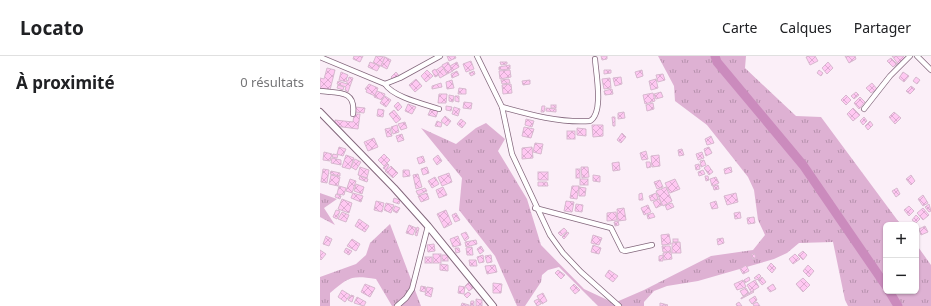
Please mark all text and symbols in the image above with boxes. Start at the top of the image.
text: Locato [20,15,84,41]
text: Carte [722,18,758,37]
text: Calques [780,18,832,37]
text: Partager [854,18,911,37]
text: À proximité [16,71,115,94]
text: 0 résultats [240,73,304,91]
map controls [883,222,919,294]
button: + [883,222,919,258]
button: − [883,258,919,294]

